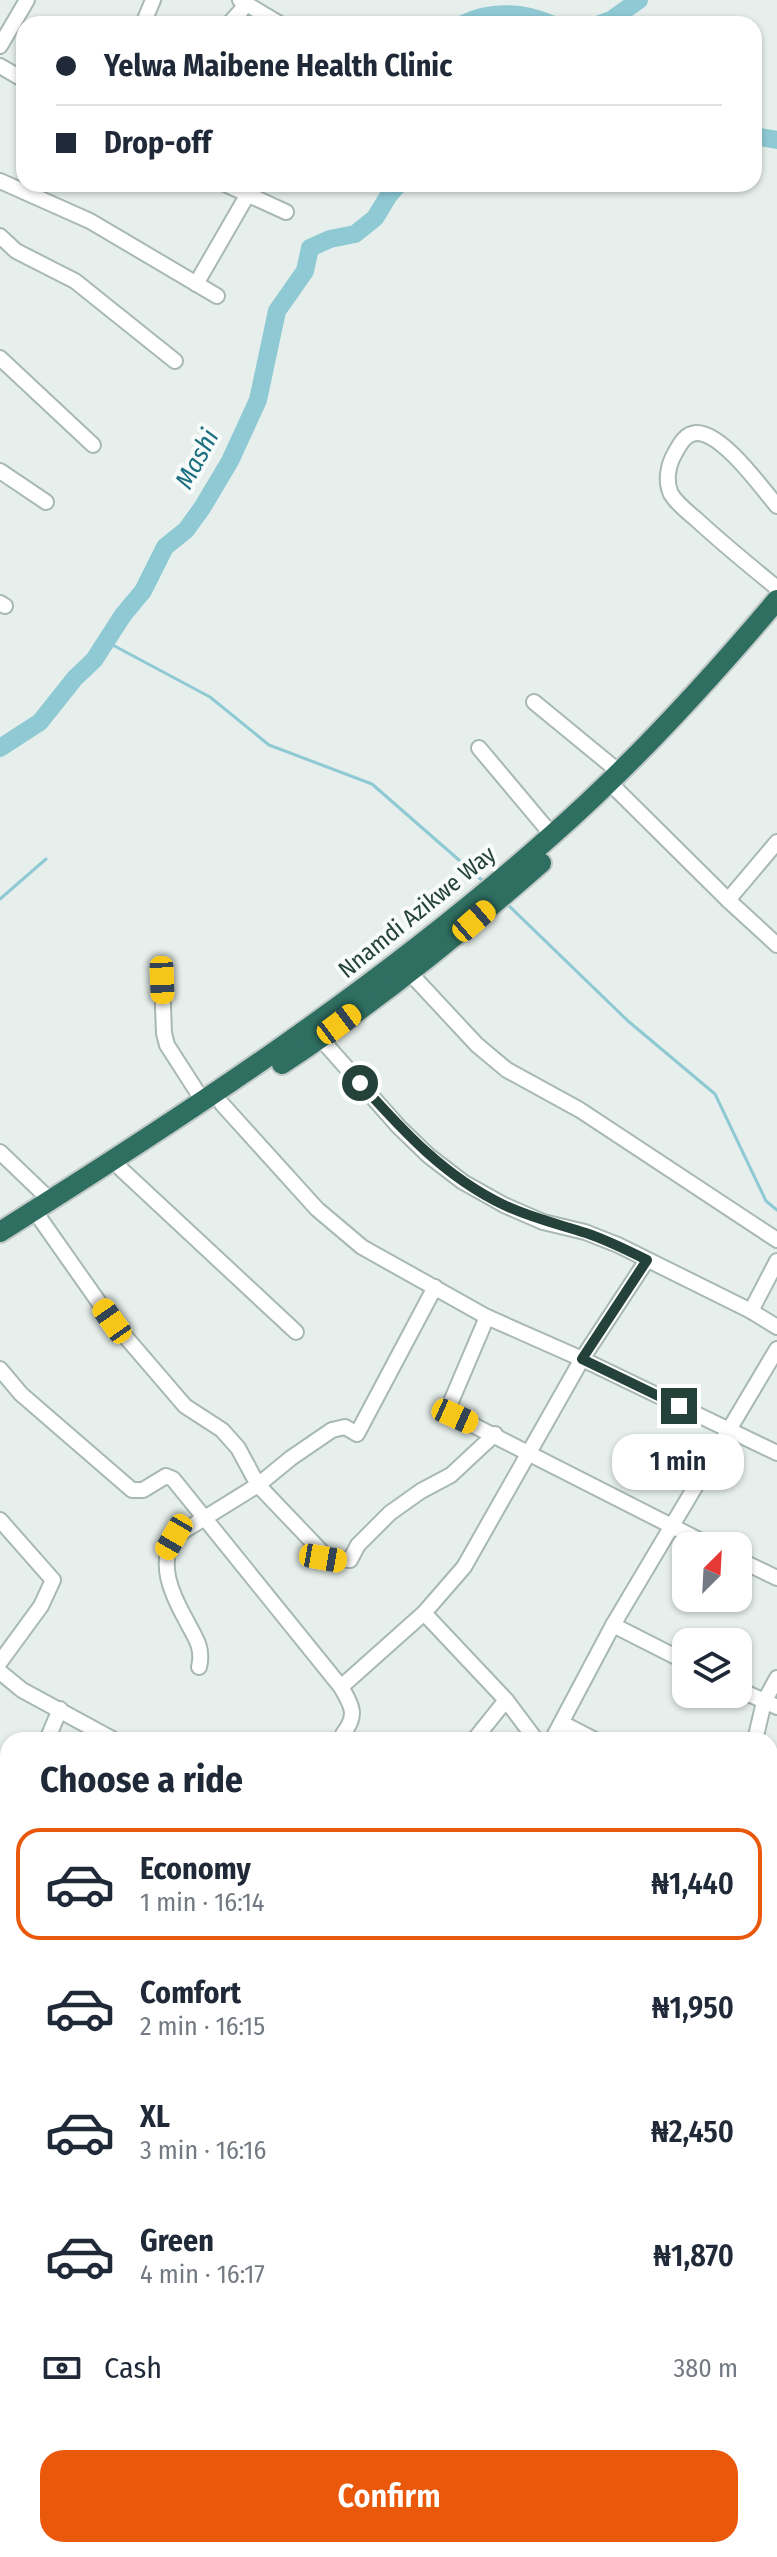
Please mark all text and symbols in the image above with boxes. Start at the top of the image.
text: Yelwa Maibene Health Clinic [104,48,452,84]
text: Drop-off [104,125,211,161]
water label: Mashi [169,424,226,494]
street label: Nnamdi Azikwe Way [333,840,501,984]
car [448,896,500,946]
car [149,956,175,1004]
car [313,1000,365,1048]
route start [342,1065,378,1101]
car [88,1294,136,1348]
route end [661,1388,697,1424]
car [428,1395,482,1437]
callout: 1 min [613,1434,745,1490]
text: 1 min [650,1446,706,1477]
car [152,1510,196,1564]
north arrow [672,1532,752,1612]
map controls [672,1532,752,1708]
car [297,1542,349,1574]
button: layers [672,1628,752,1708]
text: Choose a ride [40,1758,243,1802]
icon: car [44,1848,116,1920]
text: Economy [140,1851,251,1887]
text: ₦1,440 [651,1866,734,1902]
text: 1 min · 16:14 [140,1887,264,1918]
icon: car [44,1972,116,2044]
text: Comfort [140,1975,241,2011]
text: ₦1,950 [652,1990,734,2026]
text: 2 min · 16:15 [140,2011,265,2042]
icon: car [44,2096,116,2168]
text: XL [140,2099,170,2135]
text: ₦2,450 [651,2114,734,2150]
text: 3 min · 16:16 [140,2135,266,2166]
icon: car [44,2220,116,2292]
text: Green [140,2223,214,2259]
text: ₦1,870 [653,2238,734,2274]
text: 4 min · 16:17 [140,2259,265,2290]
icon: cash [40,2346,84,2390]
text: Cash [104,2350,162,2386]
text: 380 m [674,2353,738,2384]
button: Confirm [40,2450,738,2542]

